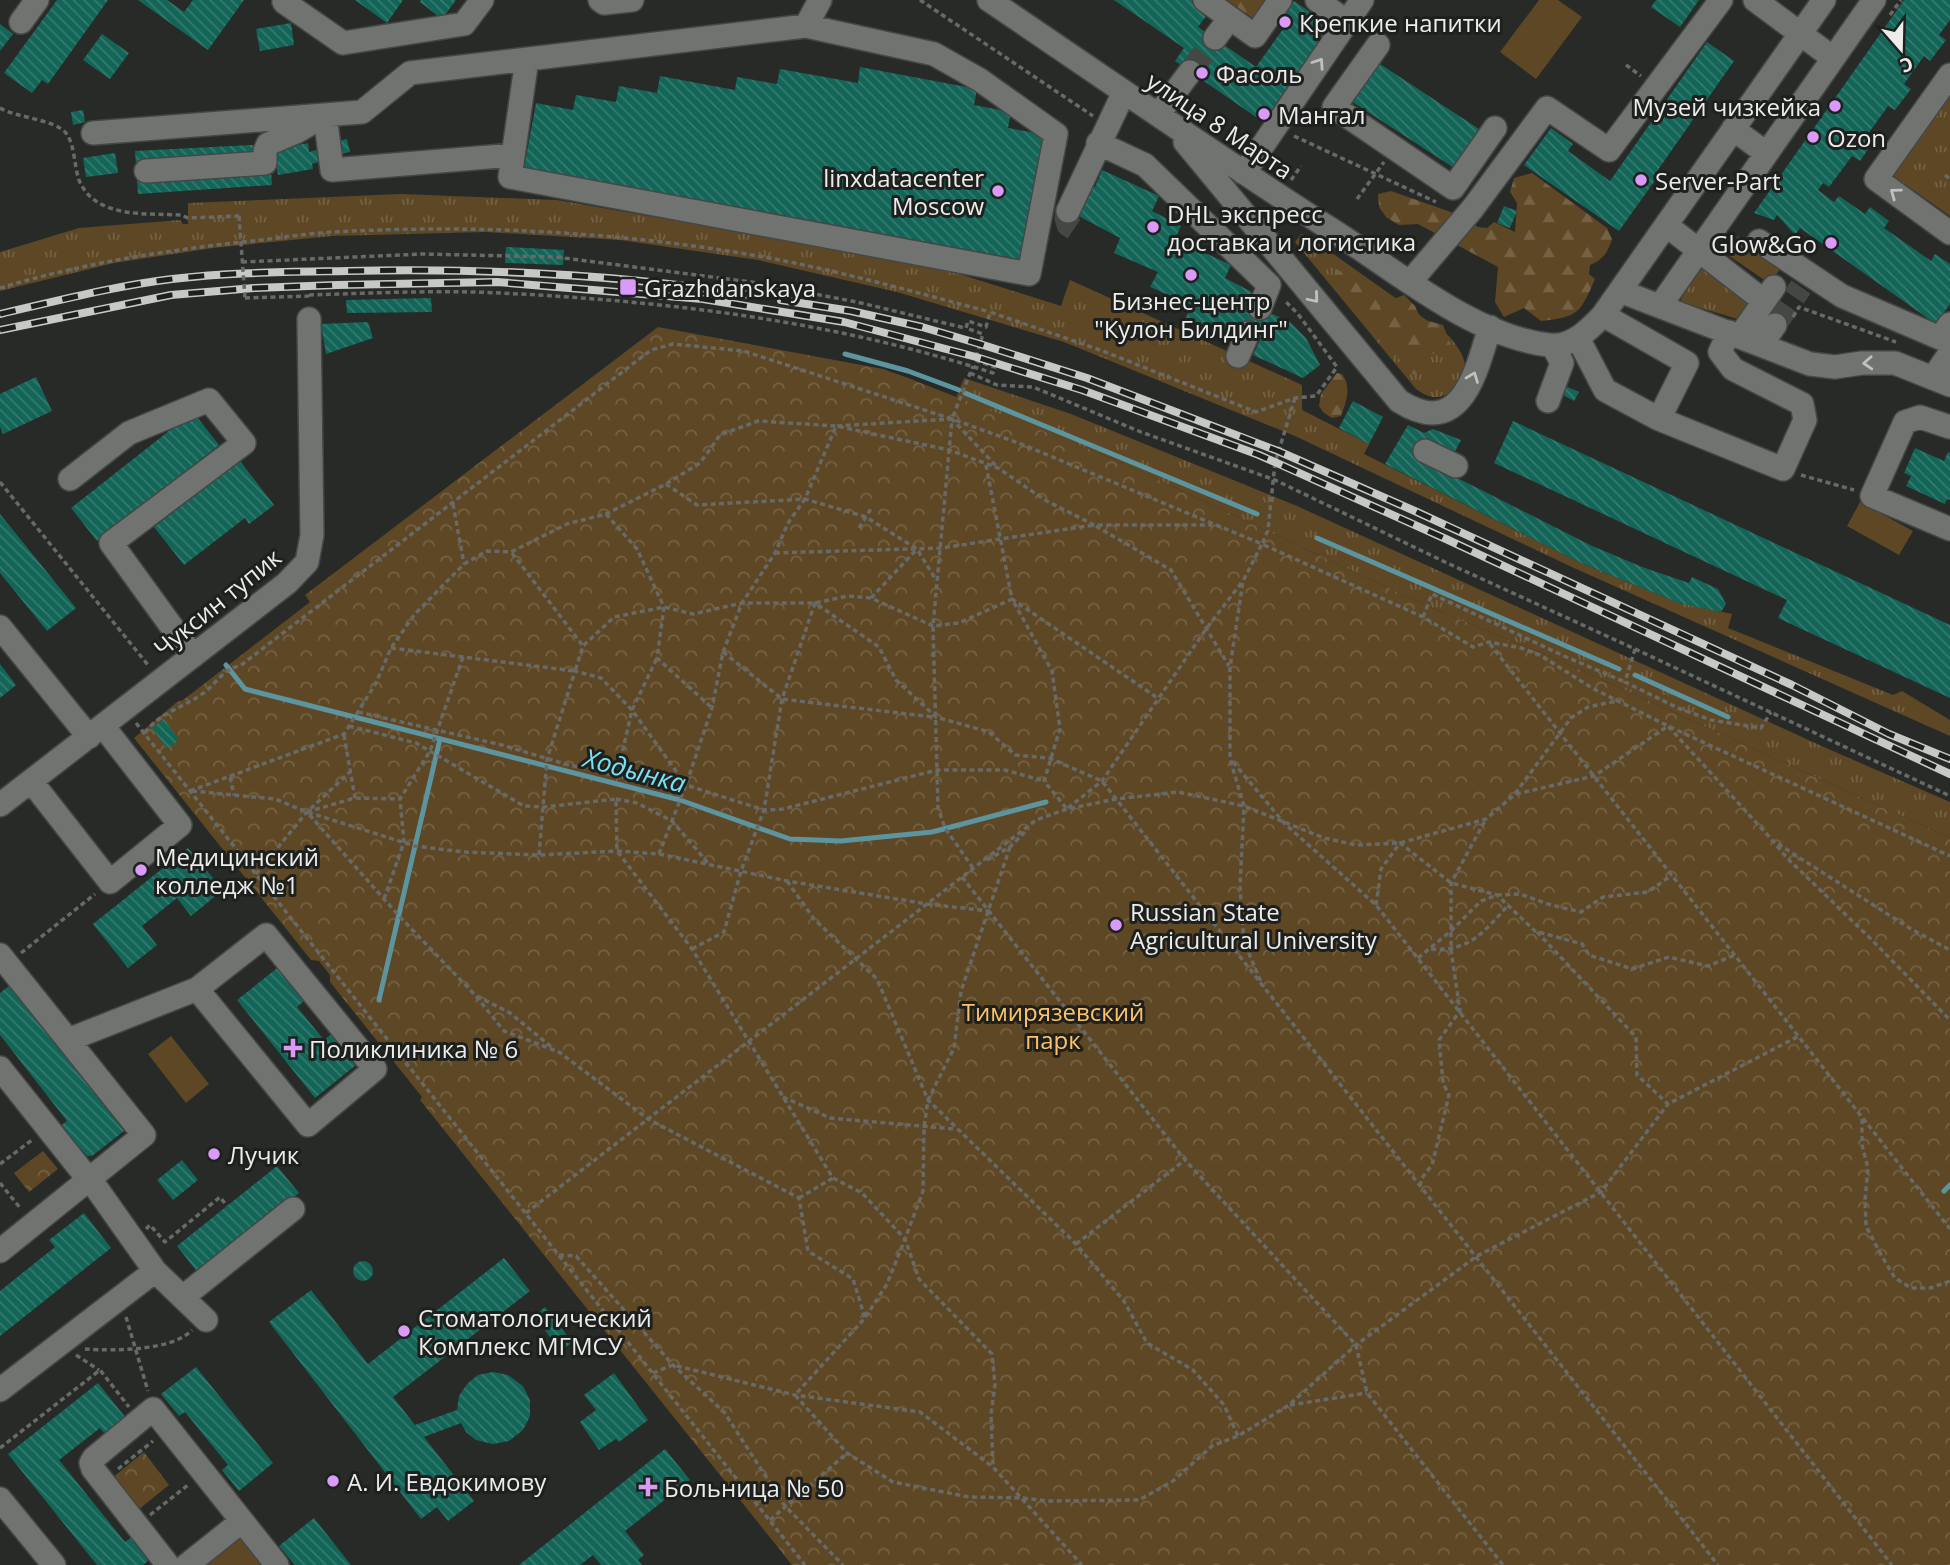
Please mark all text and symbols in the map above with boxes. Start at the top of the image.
place label: Крепкие напитки [1299,6,1502,39]
marker: Крепкие напитки [1277,14,1293,30]
north arrow [1866,14,1936,84]
text: С [1897,51,1917,79]
place label: Фасоль [1216,57,1302,90]
one-way arrow [1311,58,1323,71]
street label: улица 8 Марта [1140,64,1300,186]
marker: Фасоль [1194,65,1210,81]
place label: Музей чизкейка [1633,90,1821,123]
place label: Мангал [1278,98,1366,131]
marker: Музей чизкейка [1827,98,1843,114]
marker: Мангал [1256,106,1272,122]
place label: Ozon [1827,121,1886,154]
marker: Ozon [1805,129,1821,145]
place label: linxdatacenter Moscow [823,161,984,222]
place label: Server-Part [1655,164,1781,197]
marker: Server-Part [1633,172,1649,188]
marker: linxdatacenter Moscow [990,183,1006,199]
one-way arrow [1890,189,1902,201]
place label: DHL экспресс доставка и логистика [1167,197,1416,258]
marker: DHL экспресс доставка и логистика [1145,219,1161,235]
place label: Glow&Go [1711,227,1817,260]
marker: Glow&Go [1823,235,1839,251]
marker: Бизнес-центр "Кулон Билдинг" [1183,267,1199,283]
place label: Grazhdanskaya [644,271,816,304]
marker: Grazhdanskaya [618,277,638,297]
place label: Бизнес-центр "Кулон Билдинг" [1094,284,1288,345]
one-way arrow [1306,290,1318,303]
one-way arrow [1862,356,1873,371]
one-way arrow [1465,372,1479,384]
street label: Чуксин тупик [146,540,288,664]
water label: Ходынка [578,739,690,801]
place label: Медицинский колледж №1 [155,840,319,901]
marker: Медицинский колледж №1 [133,862,149,878]
place label: Russian State Agricultural University [1130,895,1378,956]
marker: Russian State Agricultural University [1108,917,1124,933]
park label: Тимирязевский парк [962,995,1144,1056]
place label: Поликлиника № 6 [309,1032,518,1065]
marker: Поликлиника № 6 [283,1038,303,1058]
place label: Лучик [228,1138,300,1171]
marker: Лучик [206,1146,222,1162]
place label: Стоматологический Комплекс МГМСУ [418,1301,652,1362]
marker: Стоматологический Комплекс МГМСУ [396,1323,412,1339]
place label: А. И. Евдокимову [347,1465,547,1498]
place label: Больница № 50 [664,1471,844,1504]
marker: А. И. Евдокимову [325,1473,341,1489]
marker: Больница № 50 [638,1477,658,1497]

